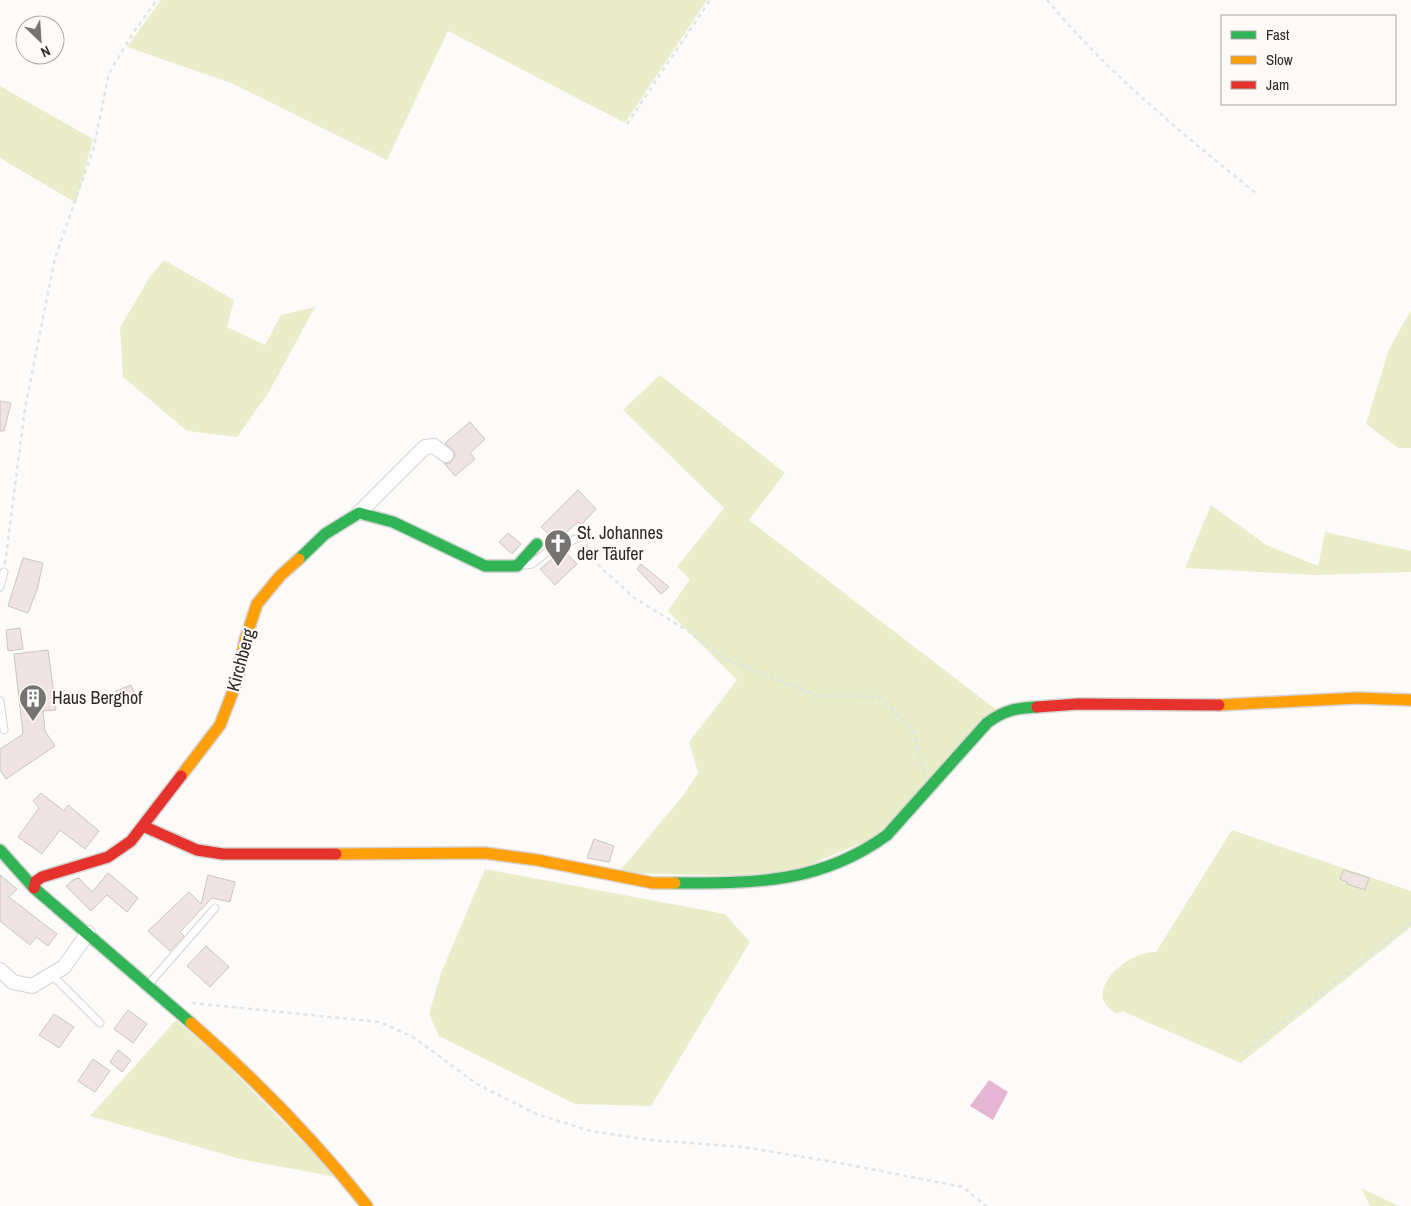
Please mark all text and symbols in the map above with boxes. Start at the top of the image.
north arrow [15,15,65,65]
legend [1221,15,1396,105]
text: Fast [1266,24,1290,45]
text: N [38,42,53,62]
text: Slow [1266,49,1293,70]
text: Jam [1266,74,1289,95]
place label: St. Johannes der Täufer [577,520,663,566]
church icon: St. Johannes der Täufer [543,528,573,567]
street label: Kirchberg [220,625,261,694]
building icon: Haus Berghof [18,683,48,722]
place label: Haus Berghof [52,685,143,710]

